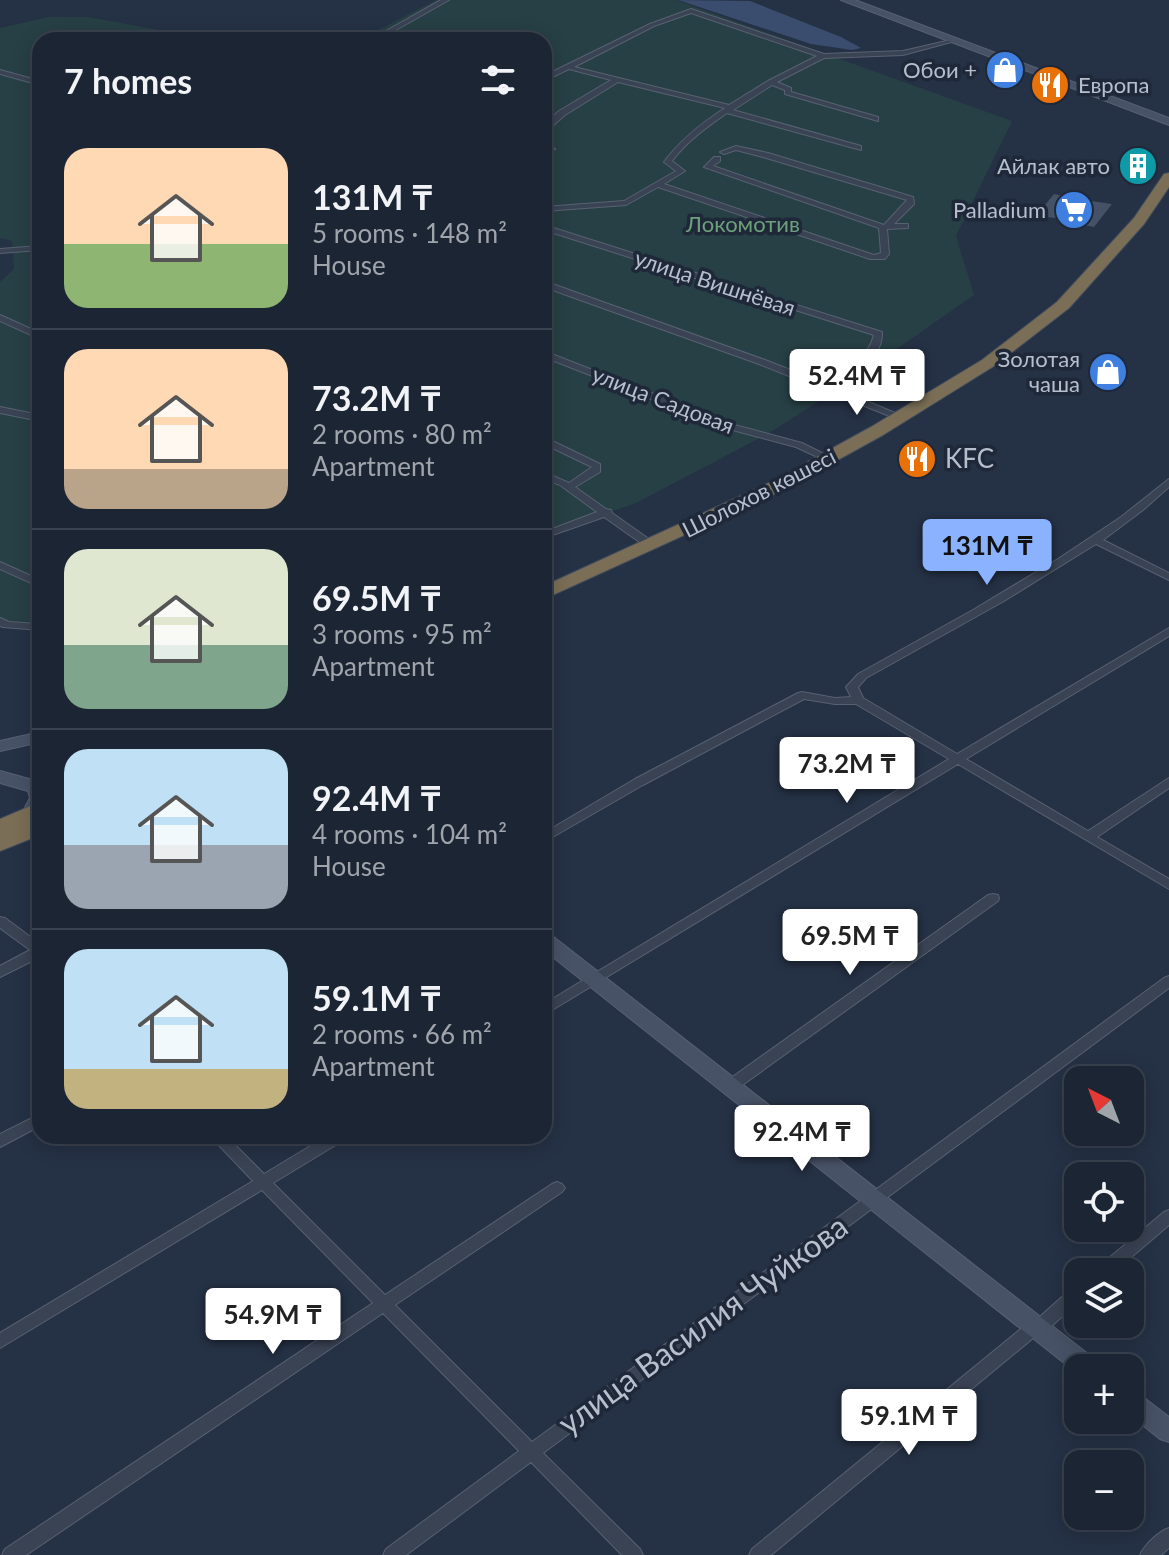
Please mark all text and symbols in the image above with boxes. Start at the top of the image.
shop icon: Обои + [984,49,1026,91]
place label: Обои + [903,56,977,83]
icon: filters [476,58,520,102]
text: 7 homes [64,60,192,101]
restaurant icon: Европа [1029,64,1071,106]
place label: Европа [1078,71,1149,98]
building icon: Айлак авто [1117,145,1159,187]
place label: Айлак авто [997,152,1110,179]
text: 131M ₸ [312,176,433,217]
icon: home [128,180,224,276]
supermarket icon: Palladium [1053,189,1095,231]
place label: Palladium [953,196,1046,223]
park label: Локомотив [685,210,800,237]
text: 5 rooms · 148 m² [312,217,507,249]
street label: улица Вишнёвая [631,244,799,321]
text: House [312,249,386,281]
place label: Золотая чаша [998,345,1080,397]
pin: 52.4M ₸ [783,349,931,417]
shop icon: Золотая чаша [1087,351,1129,393]
text: 52.4M ₸ [808,359,906,391]
street label: улица Садовая [588,360,738,439]
text: 73.2M ₸ [312,377,441,418]
icon: home [128,381,224,477]
text: 2 rooms · 80 m² [312,418,492,450]
restaurant icon: KFC [896,438,938,480]
street label: Шолохов көшесі [677,442,840,543]
place label: KFC [945,442,994,474]
text: Apartment [312,450,435,482]
pin: 131M ₸ [922,519,1052,587]
text: 131M ₸ [941,529,1033,561]
text: 69.5M ₸ [312,577,441,618]
icon: home [128,581,224,677]
text: 3 rooms · 95 m² [312,618,492,650]
text: Apartment [312,650,435,682]
pin: 73.2M ₸ [773,737,921,805]
text: 73.2M ₸ [798,747,896,779]
text: 92.4M ₸ [312,777,441,818]
icon: home [128,781,224,877]
text: 4 rooms · 104 m² [312,818,507,850]
text: House [312,850,386,882]
pin: 69.5M ₸ [776,909,924,977]
text: 69.5M ₸ [801,919,899,951]
text: 59.1M ₸ [312,977,441,1018]
icon: home [128,981,224,1077]
text: 2 rooms · 66 m² [312,1018,492,1050]
text: Apartment [312,1050,435,1082]
north arrow [1064,1066,1144,1146]
map controls [1064,1066,1144,1530]
pin: 92.4M ₸ [728,1105,876,1173]
text: 92.4M ₸ [753,1115,851,1147]
button: locate [1064,1162,1144,1242]
street label: улица Василия Чуйкова [550,1206,854,1442]
button: layers [1064,1258,1144,1338]
pin: 54.9M ₸ [199,1288,347,1356]
text: 54.9M ₸ [224,1298,322,1330]
button: + [1064,1354,1144,1434]
pin: 59.1M ₸ [835,1389,983,1457]
text: 59.1M ₸ [860,1399,958,1431]
button: − [1064,1450,1144,1530]

